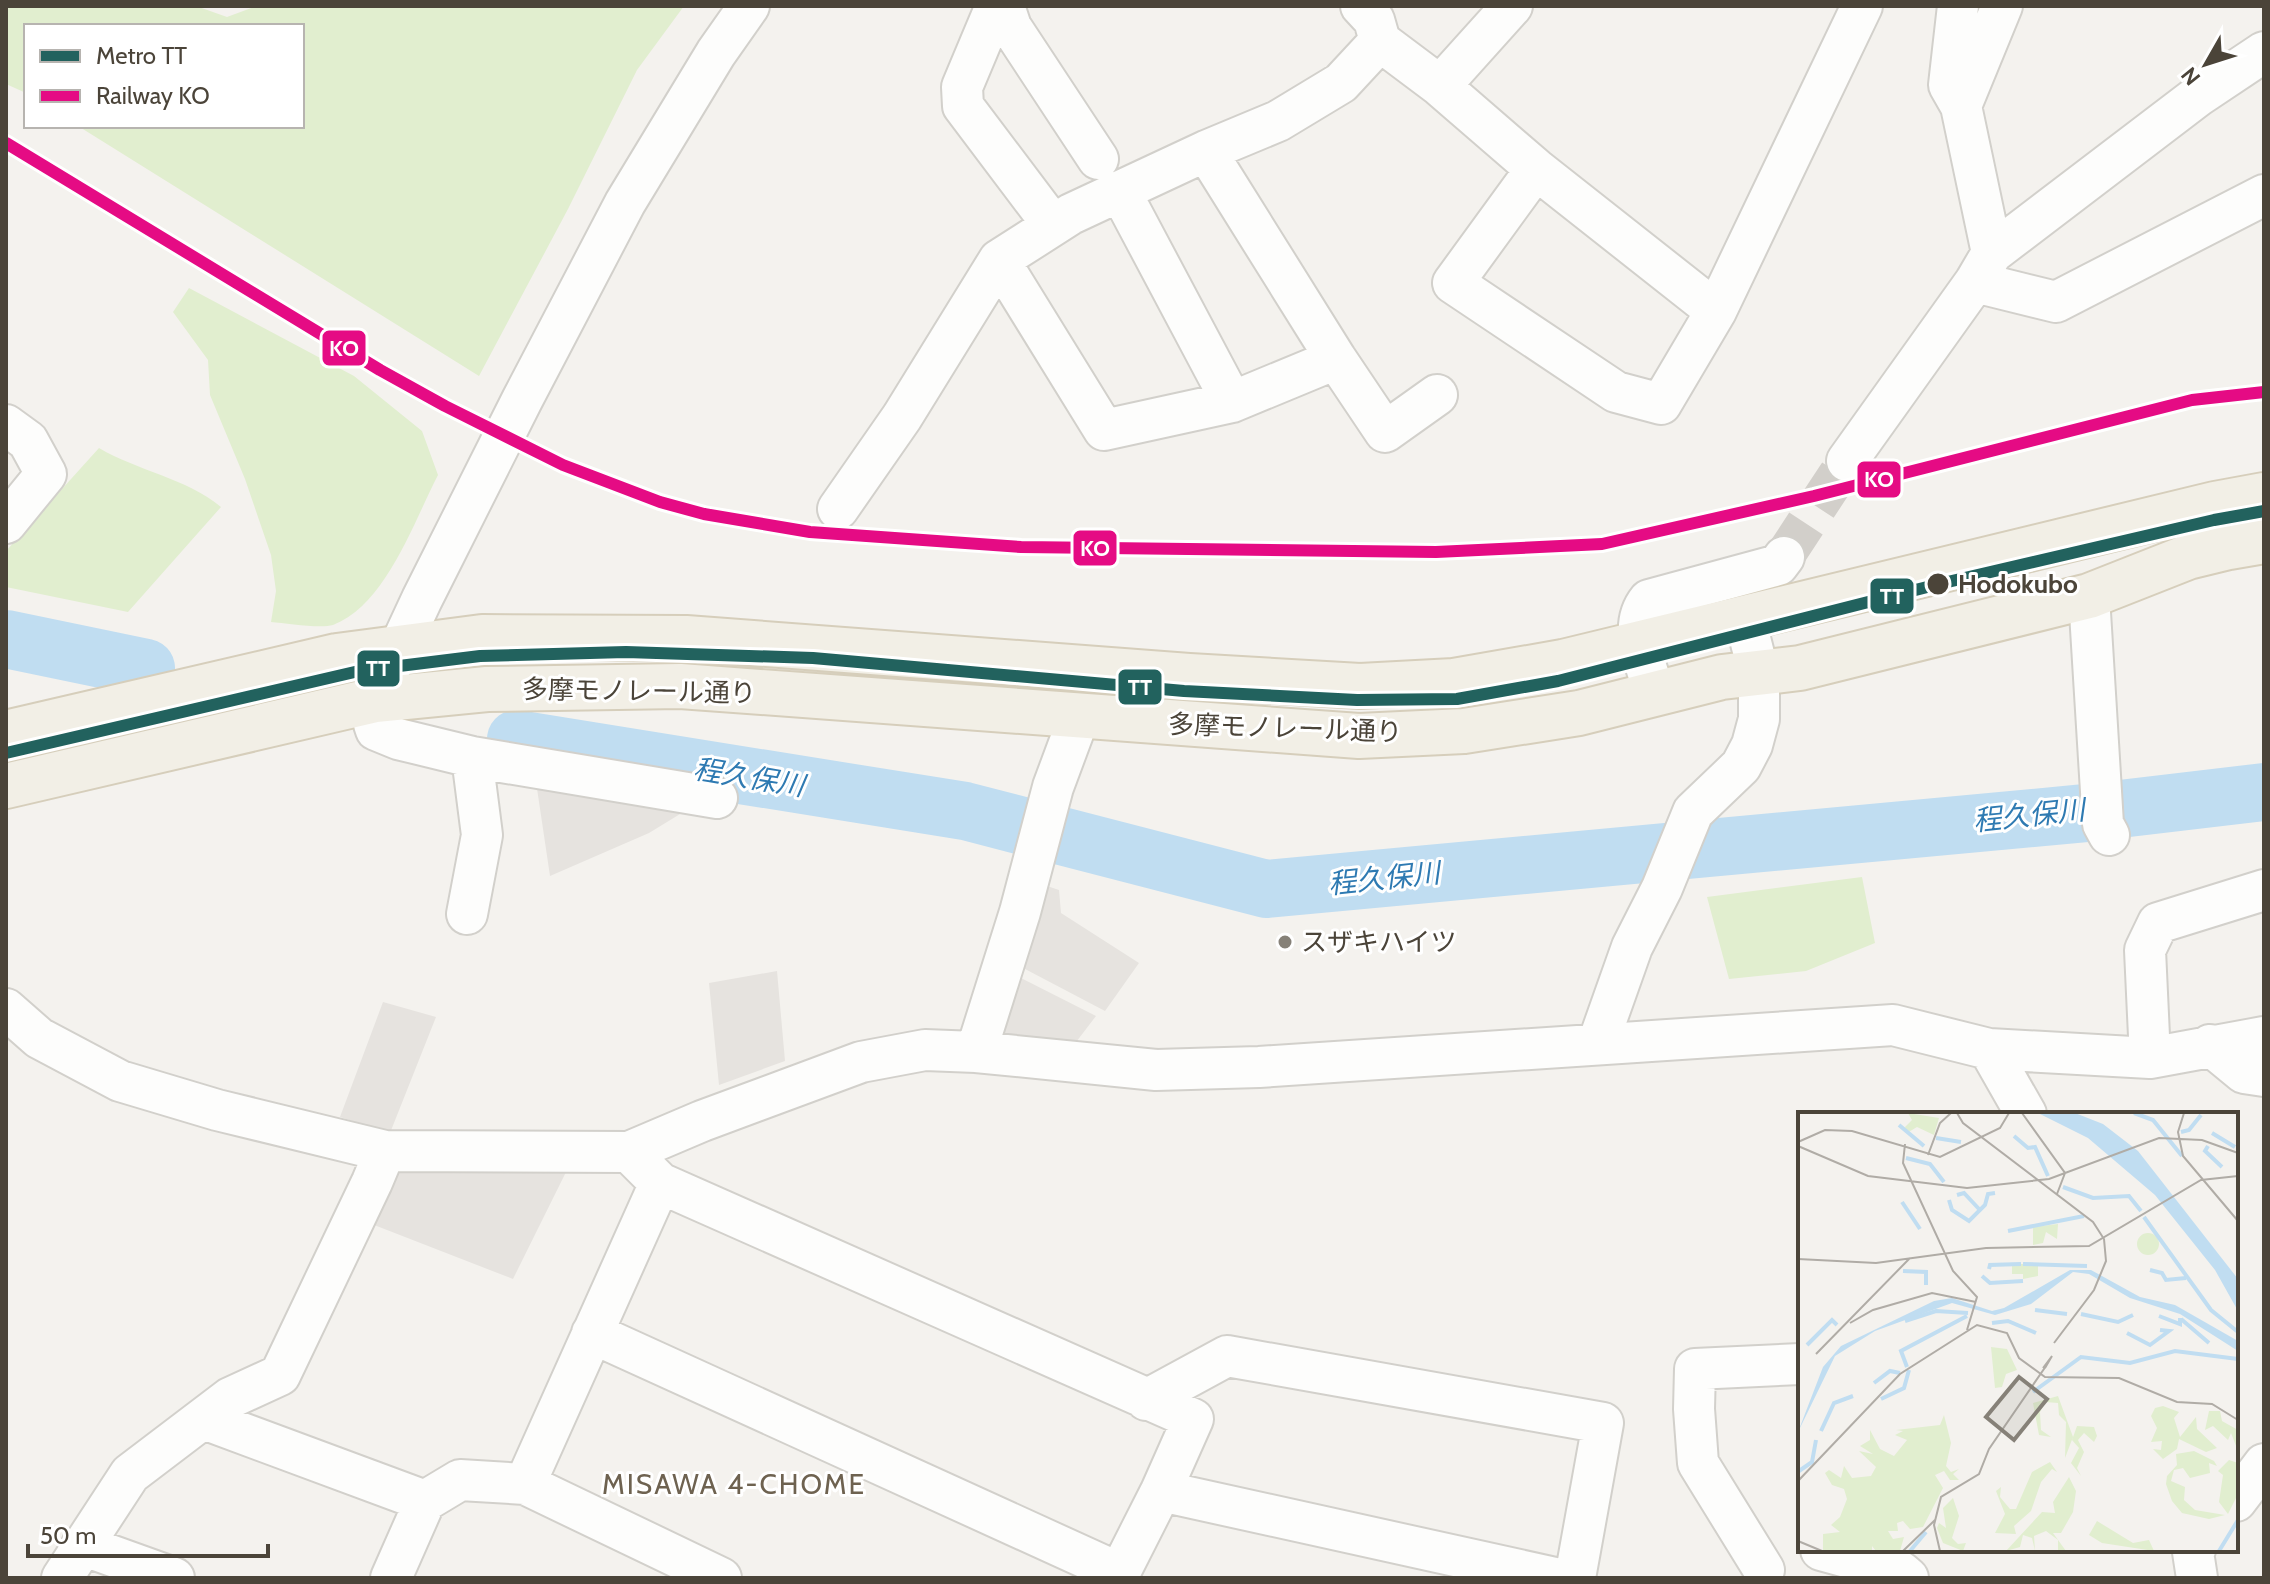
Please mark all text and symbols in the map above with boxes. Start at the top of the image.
legend [24,24,304,128]
north arrow [2166,24,2246,104]
text: Metro TT [96,41,187,70]
text: N [2175,62,2206,91]
text: Railway KO [96,81,210,110]
line badge: KO [321,329,367,367]
text: KO [329,335,359,362]
line badge: KO [1856,460,1902,499]
text: KO [1864,466,1894,493]
line badge: KO [1072,529,1118,567]
text: KO [1080,535,1110,562]
place label: Hodokubo [1958,568,2078,600]
marker: Hodokubo [1925,571,1951,597]
line badge: TT [1869,577,1915,615]
text: TT [1880,583,1904,610]
line badge: TT [356,649,401,688]
text: TT [366,655,390,682]
line badge: TT [1117,668,1163,706]
street label: 多摩モノレール通り [522,673,756,709]
text: TT [1128,674,1152,701]
street label: 多摩モノレール通り [1168,708,1402,748]
water label: 程久保川 [691,751,810,803]
water label: 程久保川 [1972,792,2089,838]
water label: 程久保川 [1327,855,1444,901]
place label: スザキハイツ [1301,926,1456,958]
marker: スザキハイツ [1276,933,1294,951]
inset map [1798,1112,2238,1552]
district label: MISAWA 4-CHOME [602,1467,866,1501]
scale bar [28,1508,268,1558]
text: 50 m [40,1521,96,1550]

